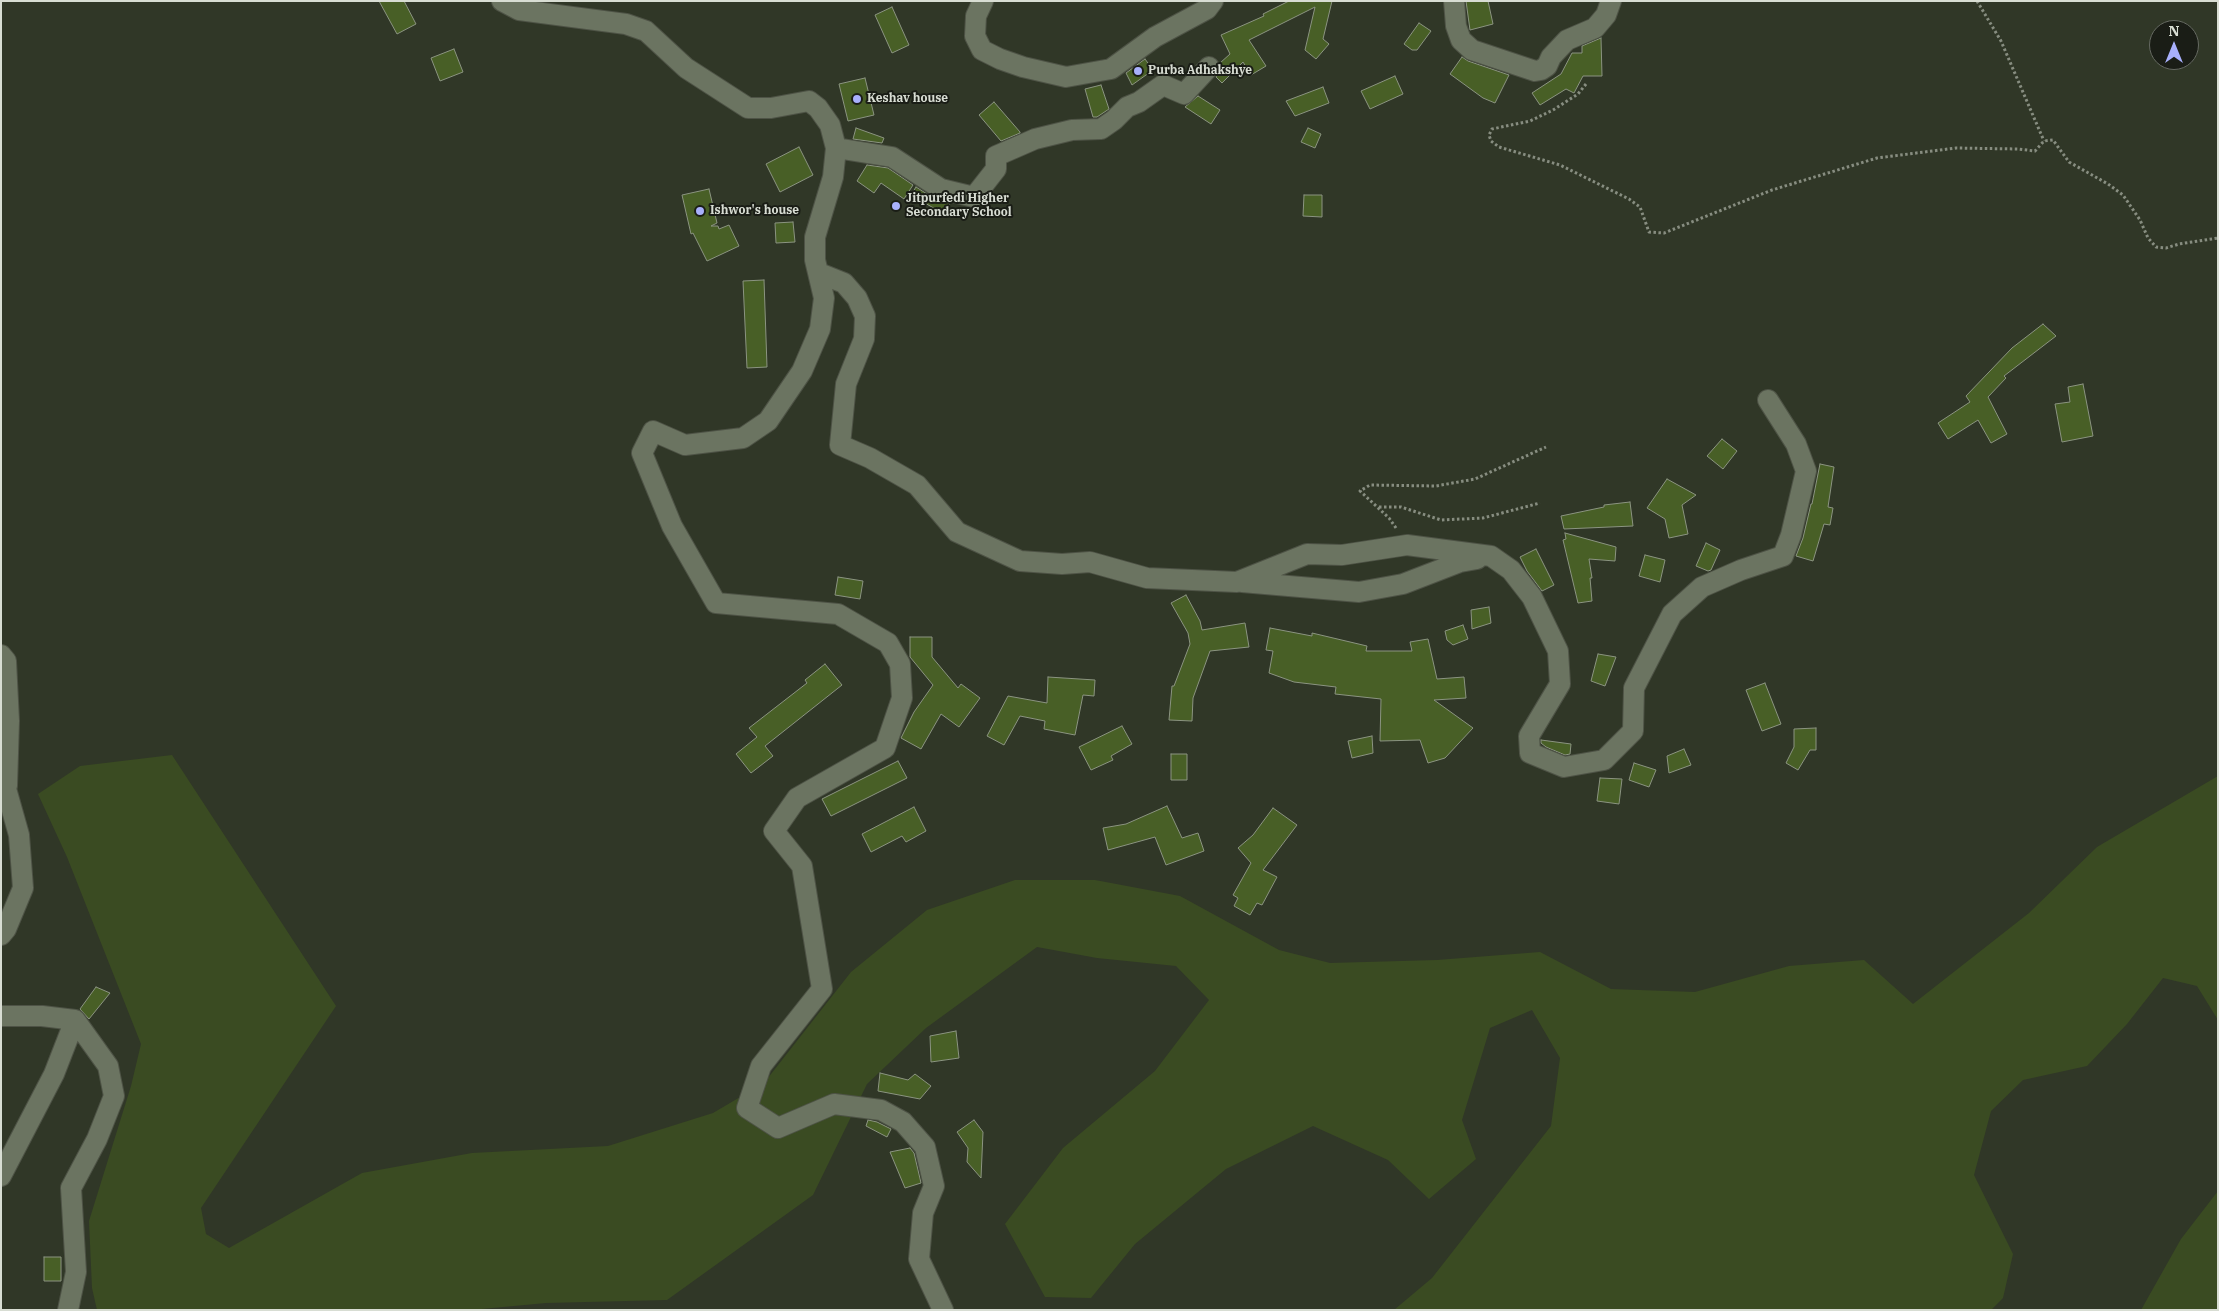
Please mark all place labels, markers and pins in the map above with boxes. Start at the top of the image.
place label: Purba Adhakshye [1148,64,1252,78]
marker: Purba Adhakshye [1132,65,1144,77]
place label: Keshav house [867,92,948,106]
marker: Keshav house [851,93,863,105]
place label: Jitpurfedi Higher Secondary School [906,192,1012,220]
marker: Jitpurfedi Higher Secondary School [890,200,902,212]
place label: Ishwor's house [710,204,799,218]
marker: Ishwor's house [694,205,706,217]

